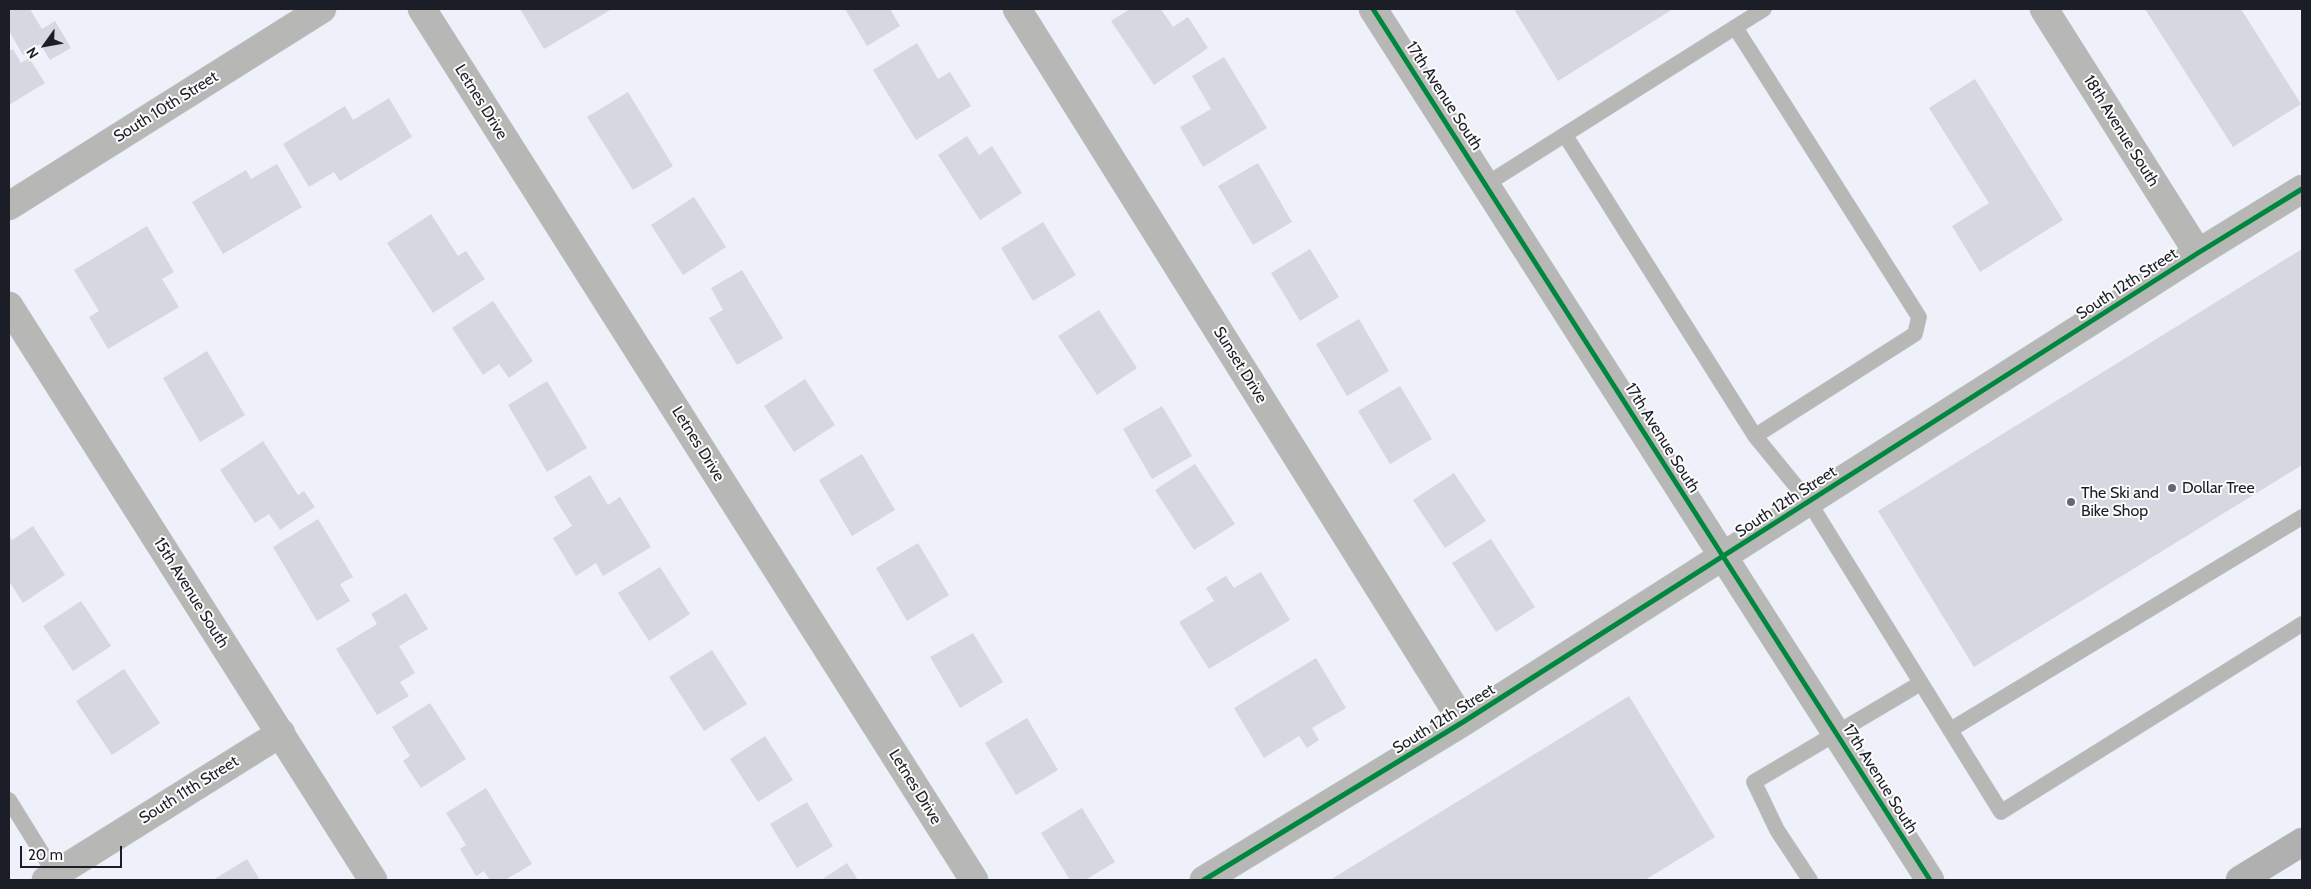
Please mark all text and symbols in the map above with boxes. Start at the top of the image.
north arrow [20,20,70,70]
street label: 17th Avenue South [1402,38,1486,154]
text: N [22,44,43,62]
street label: Letnes Drive [450,61,512,143]
street label: South 10th Street [110,67,222,147]
street label: 18th Avenue South [2079,72,2163,190]
street label: South 12th Street [2073,244,2181,324]
street label: Sunset Drive [1209,323,1271,407]
street label: 17th Avenue South [1621,380,1703,496]
street label: Letnes Drive [667,403,729,485]
street label: South 12th Street [1732,462,1840,542]
place label: Dollar Tree [2182,478,2255,498]
marker: Dollar Tree [2166,482,2178,494]
place label: The Ski and Bike Shop [2081,483,2159,521]
marker: The Ski and Bike Shop [2065,496,2077,508]
street label: 15th Avenue South [149,534,233,652]
street label: South 12th Street [1389,680,1499,758]
street label: 17th Avenue South [1839,721,1921,837]
street label: Letnes Drive [884,746,946,828]
street label: South 11th Street [136,752,242,828]
scale bar [22,836,125,868]
text: 20 m [28,846,63,864]

